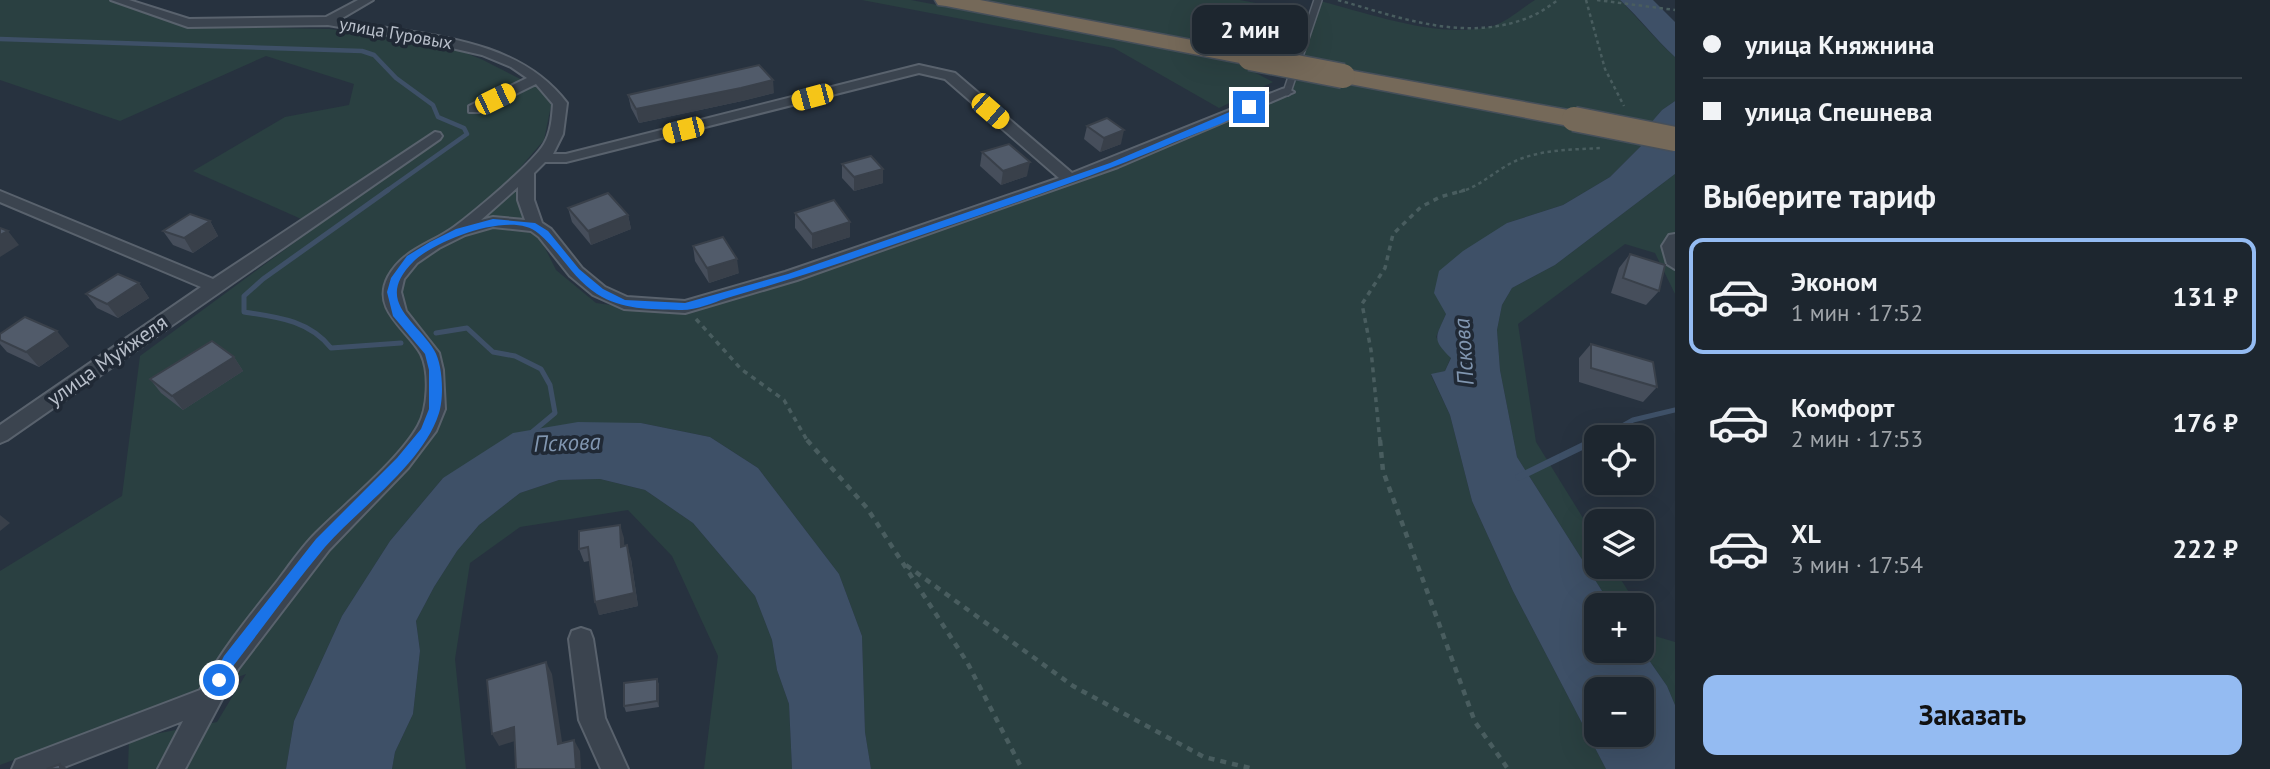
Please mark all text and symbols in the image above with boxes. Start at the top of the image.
callout: 2 мин [1191,6,1307,55]
street label: улица Гуровых [338,12,454,54]
text: 2 мин [1220,15,1280,44]
text: улица Княжнина [1745,28,1935,61]
car [472,80,519,118]
car [789,81,836,113]
car [968,89,1013,133]
route end [1233,91,1265,123]
text: улица Спешнева [1745,95,1932,128]
car [661,115,706,145]
text: Выберите тариф [1703,175,1936,217]
icon: car [1707,265,1770,328]
text: Эконом [1791,265,1878,298]
text: 131 ₽ [2172,280,2238,313]
text: 1 мин · 17:52 [1791,298,1923,327]
street label: улица Муйжеля [41,308,173,412]
water label: Пскова [1446,317,1480,387]
icon: car [1707,391,1770,454]
text: Комфорт [1791,391,1894,424]
text: 176 ₽ [2172,406,2238,439]
text: 2 мин · 17:53 [1791,424,1923,453]
map controls [1584,425,1654,747]
button: locate [1584,425,1654,495]
water label: Пскова [533,426,601,458]
button: layers [1584,509,1654,579]
icon: car [1707,517,1770,580]
text: XL [1791,517,1821,550]
text: 222 ₽ [2172,532,2238,565]
text: 3 мин · 17:54 [1791,550,1923,579]
button: + [1584,593,1654,663]
route start [203,664,235,696]
button: Заказать [1703,675,2242,755]
button: − [1584,677,1654,747]

